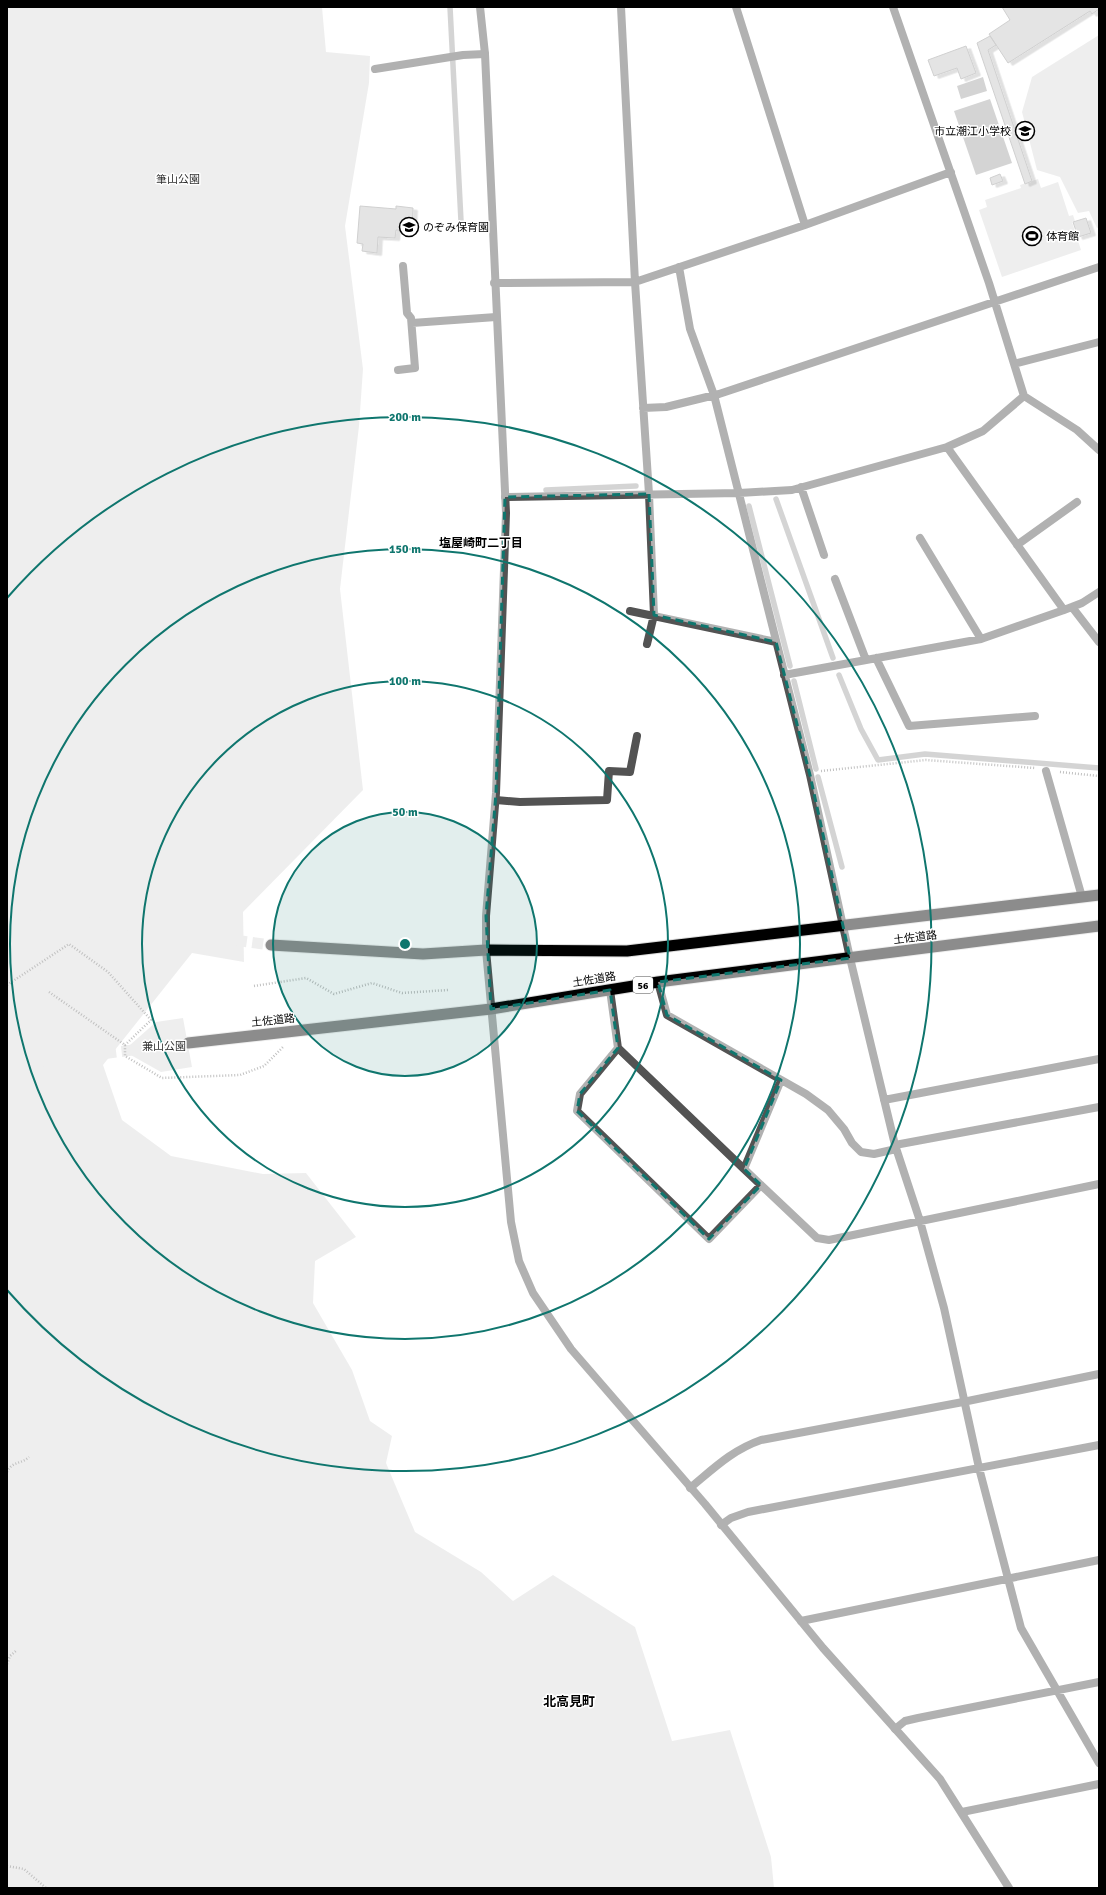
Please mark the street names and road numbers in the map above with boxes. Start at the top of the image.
street label: 土佐道路 [892,928,938,947]
street label: 土佐道路 [571,970,617,989]
road number: 56 [633,977,653,993]
street label: 土佐道路 [250,1012,296,1029]

